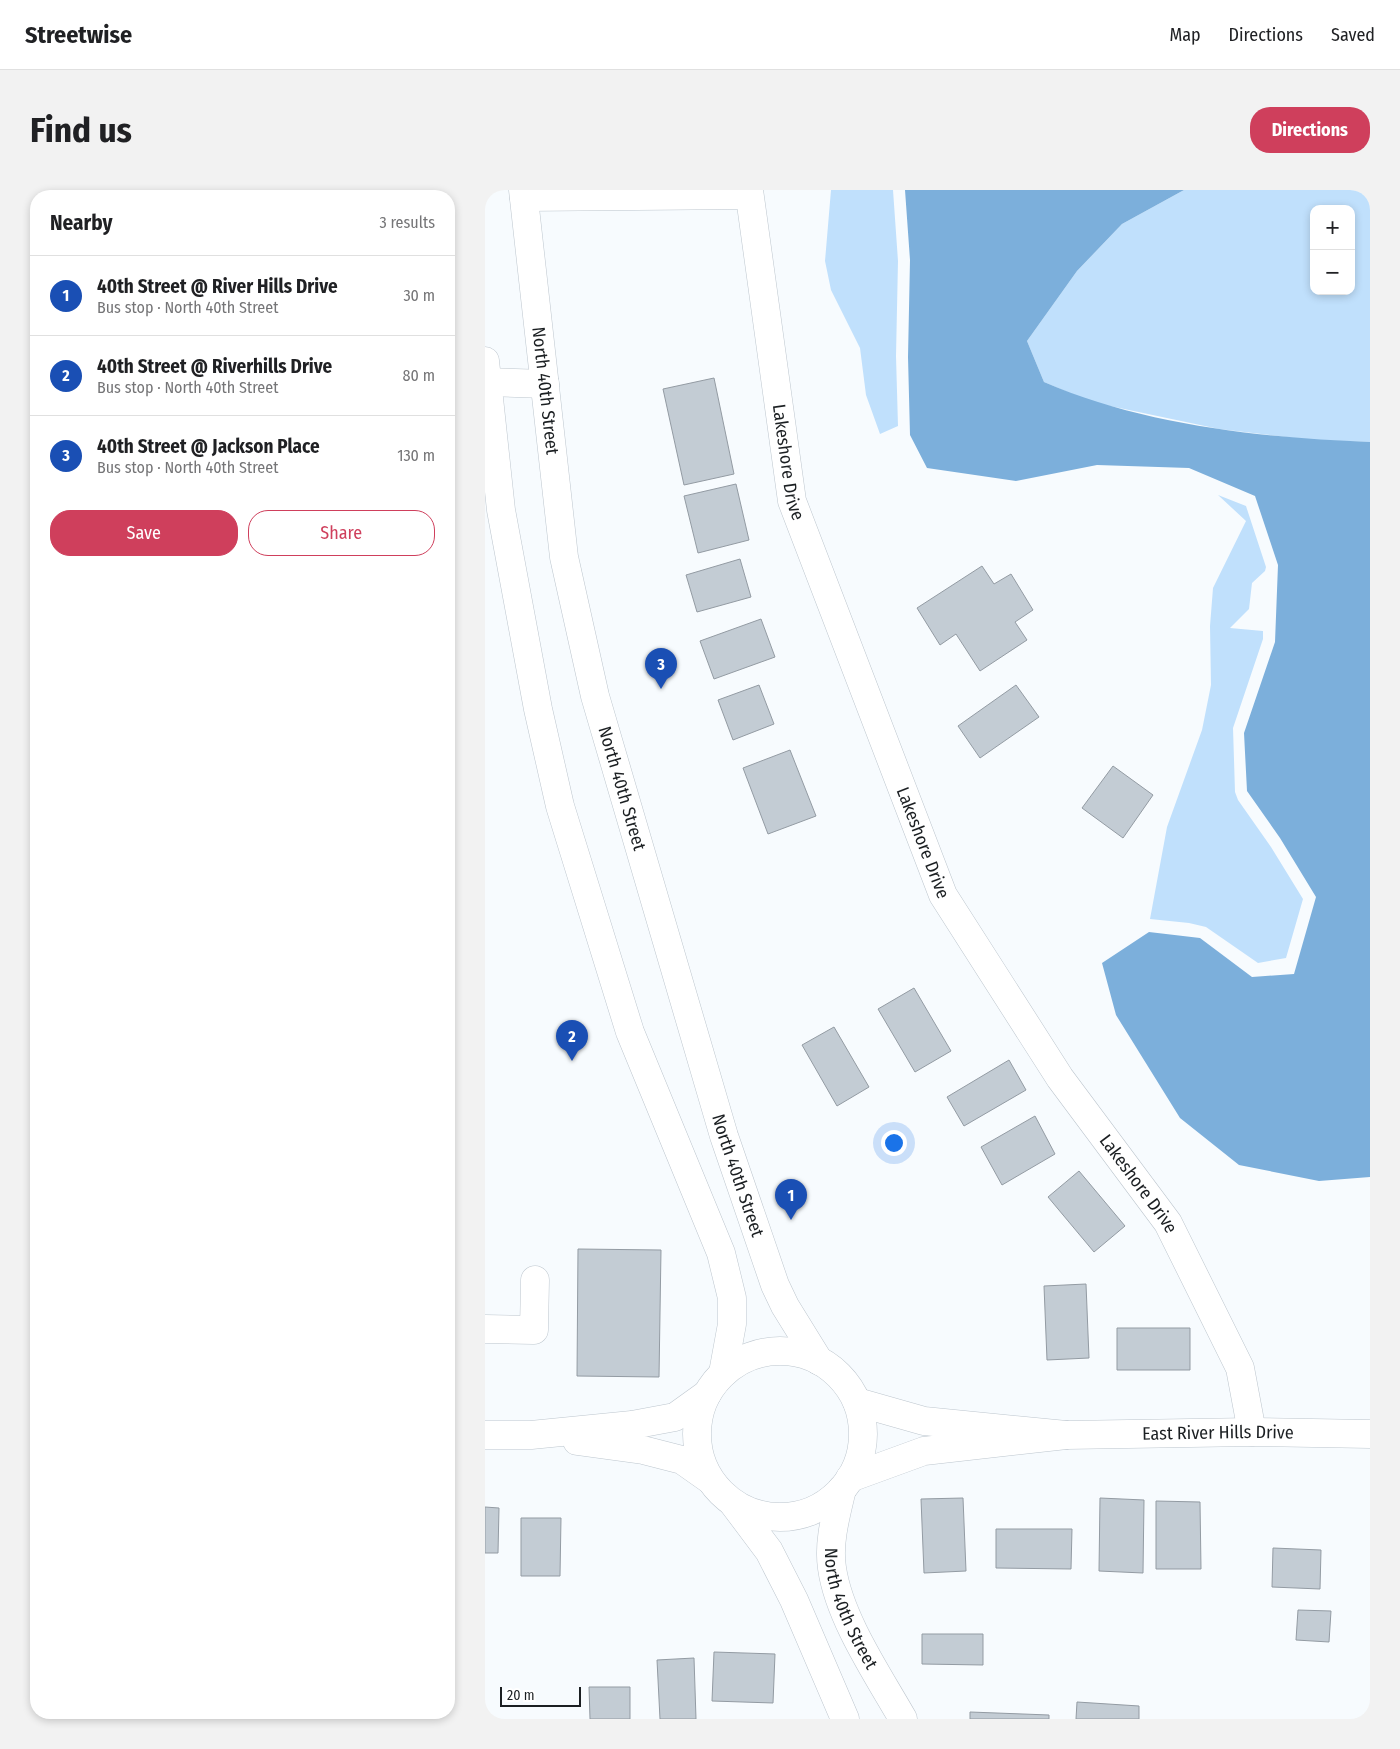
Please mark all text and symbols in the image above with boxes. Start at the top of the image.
text: Streetwise [25,21,132,49]
text: Map [1169,24,1201,46]
text: Directions [1229,24,1303,46]
text: Saved [1331,24,1375,46]
button: Directions [1250,107,1370,153]
text: Find us [30,109,132,151]
map controls [1310,205,1355,295]
button: + [1310,205,1355,250]
text: Nearby [50,210,112,236]
text: 3 results [379,213,435,232]
button: − [1310,250,1355,295]
text: 40th Street @ River Hills Drive [97,275,338,298]
text: 1 [63,286,69,305]
text: 30 m [403,286,435,305]
text: Bus stop · North 40th Street [97,298,278,317]
street label: North 40th Street [527,326,563,456]
text: 40th Street @ Riverhills Drive [97,355,332,378]
text: 2 [62,366,70,385]
text: 80 m [403,366,435,385]
text: Bus stop · North 40th Street [97,378,278,397]
street label: Lakeshore Drive [768,403,809,524]
text: 40th Street @ Jackson Place [97,435,320,458]
text: 3 [62,446,70,465]
text: 130 m [397,446,435,465]
text: Bus stop · North 40th Street [97,458,278,477]
button: Save [50,510,238,556]
button: Share [248,510,435,556]
pin: 3 [645,648,677,689]
street label: North 40th Street [593,724,651,853]
street label: Lakeshore Drive [892,784,954,902]
pin: 2 [556,1020,588,1061]
street label: North 40th Street [707,1111,769,1240]
your location [881,1130,907,1156]
street label: Lakeshore Drive [1095,1130,1182,1237]
pin: 1 [775,1179,807,1220]
street label: East River Hills Drive [1142,1421,1294,1445]
street label: North 40th Street [820,1548,882,1673]
scale bar [500,1684,581,1707]
text: 20 m [507,1687,535,1704]

